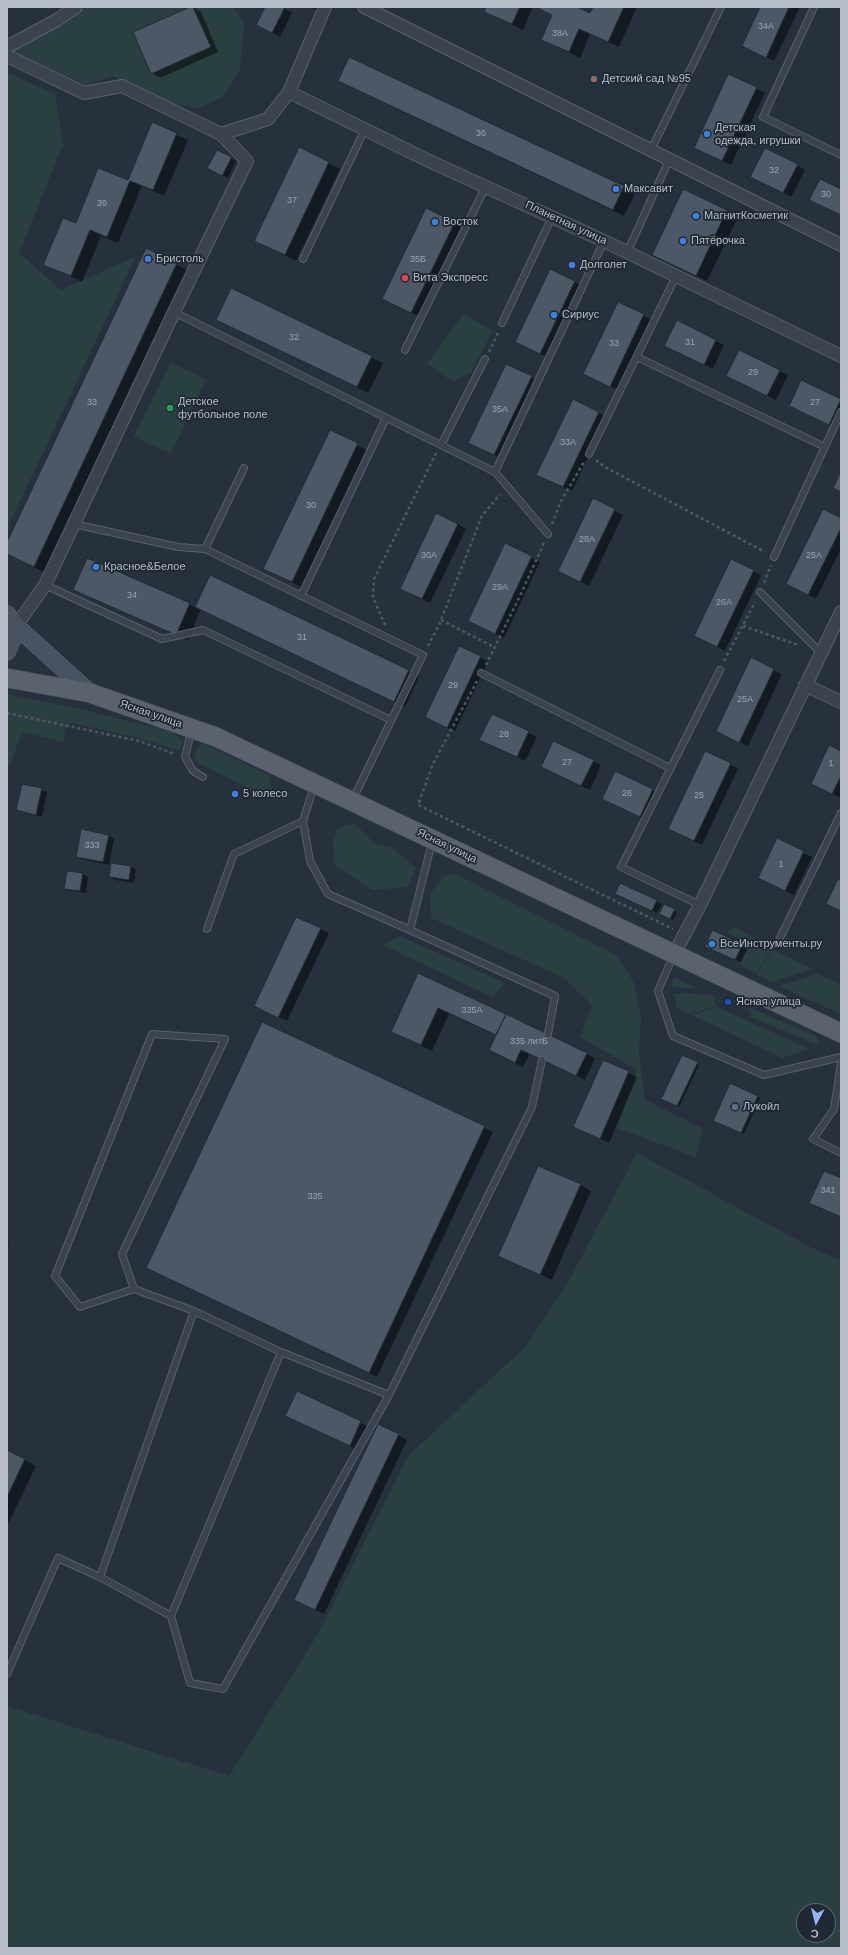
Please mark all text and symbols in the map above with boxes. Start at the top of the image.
house number: 34А [758,22,774,32]
house number: 38А [552,29,568,39]
place label: Детский сад №95 [602,72,691,86]
marker: Детский сад №95 [589,74,599,84]
place label: Детская одежда, игрушки [715,121,801,147]
house number: 36 [476,129,486,139]
marker: Детская одежда, игрушки [702,129,712,139]
house number: 32 [769,166,779,176]
place label: Максавит [624,182,673,196]
marker: Максавит [611,184,621,194]
house number: 30 [821,190,831,200]
house number: 37 [287,196,297,206]
street label: Планетная улица [523,198,609,248]
house number: 39 [97,199,107,209]
place label: МагнитКосметик [704,209,788,223]
marker: МагнитКосметик [691,211,701,221]
place label: Восток [443,215,478,229]
marker: Восток [430,217,440,227]
place label: Пятёрочка [691,234,745,248]
marker: Пятёрочка [678,236,688,246]
place label: Бристоль [156,252,204,266]
marker: Бристоль [143,254,153,264]
house number: 35Б [410,255,426,265]
place label: Долголет [580,258,627,272]
marker: Долголет [567,260,577,270]
place label: Вита Экспресс [413,271,488,285]
marker: Вита Экспресс [400,273,410,283]
place label: Сириус [562,308,599,322]
marker: Сириус [549,310,559,320]
house number: 32 [289,333,299,343]
house number: 31 [685,338,695,348]
house number: 33 [609,339,619,349]
house number: 29 [748,368,758,378]
place label: Детское футбольное поле [178,395,268,421]
house number: 33 [87,398,97,408]
house number: 27 [810,398,820,408]
marker: Детское футбольное поле [165,403,175,413]
house number: 35А [492,405,508,415]
house number: 33А [560,438,576,448]
house number: 30 [306,501,316,511]
house number: 28А [579,535,595,545]
house number: 30А [421,551,437,561]
house number: 25А [806,551,822,561]
place label: Красное&Белое [104,560,186,574]
marker: Красное&Белое [91,562,101,572]
house number: 29А [492,583,508,593]
house number: 34 [127,591,137,601]
house number: 26А [716,598,732,608]
house number: 31 [297,633,307,643]
house number: 29 [448,681,458,691]
house number: 25А [737,695,753,705]
street label: Ясная улица [118,697,184,731]
house number: 28 [499,730,509,740]
house number: 27 [562,758,572,768]
house number: 1 [828,759,834,769]
place label: 5 колесо [243,787,287,801]
marker: 5 колесо [230,789,240,799]
house number: 26 [622,789,632,799]
house number: 25 [694,791,704,801]
street label: Ясная улица [415,826,479,866]
house number: 333 [84,841,100,851]
house number: 1 [778,860,784,870]
place label: ВсеИнструменты.ру [720,937,822,951]
marker: ВсеИнструменты.ру [707,939,717,949]
place label: Ясная улица [736,995,801,1009]
marker: Ясная улица [723,997,733,1007]
house number: 335А [461,1006,483,1016]
house number: 335 литБ [510,1037,548,1047]
place label: Лукойл [743,1100,779,1114]
marker: Лукойл [730,1102,740,1112]
house number: 341 [820,1186,836,1196]
house number: 335 [307,1192,323,1202]
north arrow [796,1903,836,1943]
text: С [810,1927,819,1940]

